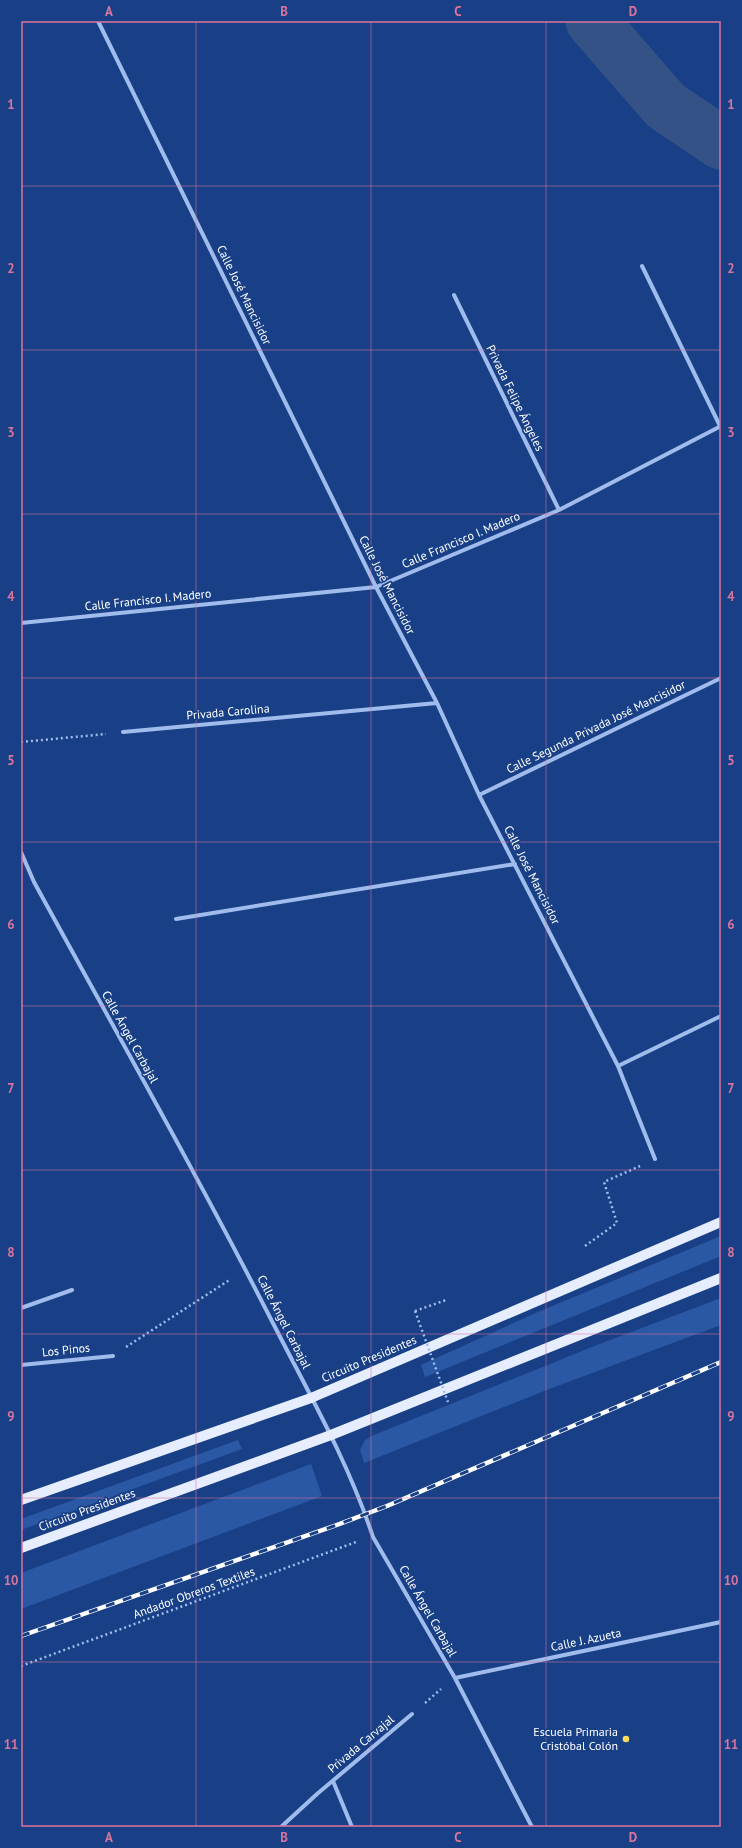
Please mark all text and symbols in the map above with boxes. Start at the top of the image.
text: A [105,3,113,20]
text: B [280,3,288,20]
text: C [454,3,462,20]
text: D [629,3,637,20]
text: 1 [7,96,15,113]
text: 1 [727,96,735,113]
street label: Calle José Mancisidor [214,242,275,347]
text: 2 [7,260,15,277]
text: 2 [727,260,735,277]
street label: Privada Felipe Ángeles [483,342,548,453]
text: 3 [7,424,15,441]
text: 3 [727,424,735,441]
street label: Calle Francisco I. Madero [399,508,522,571]
street label: Calle José Mancisidor [356,533,419,637]
street label: Calle Francisco I. Madero [84,585,212,614]
text: 4 [7,588,15,605]
text: 4 [727,588,735,605]
street label: Calle Segunda Privada José Mancisidor [504,677,688,777]
street label: Privada Carolina [186,700,270,723]
text: 5 [7,752,15,769]
text: 5 [727,752,735,769]
street label: Calle José Mancisidor [501,823,564,927]
text: 6 [7,916,15,933]
text: 6 [727,916,735,933]
street label: Calle Ángel Carbajal [99,988,162,1086]
text: 7 [7,1080,15,1097]
text: 7 [727,1080,735,1097]
text: 8 [7,1244,15,1261]
text: 8 [727,1244,735,1261]
street label: Calle Ángel Carbajal [254,1272,315,1372]
street label: Circuito Presidentes [319,1332,419,1385]
street label: Los Pinos [41,1340,91,1359]
text: 9 [7,1408,15,1425]
text: 9 [727,1408,735,1425]
street label: Circuito Presidentes [36,1485,137,1534]
street label: Calle Ángel Carbajal [396,1562,461,1660]
street label: Andador Obreros Textiles [131,1564,257,1622]
text: 10 [4,1572,18,1589]
text: 10 [724,1572,738,1589]
street label: Calle J. Azueta [549,1625,622,1654]
street label: Privada Carvajal [324,1711,397,1776]
place label: Escuela Primaria Cristóbal Colón [533,1724,618,1753]
marker: Escuela Primaria Cristóbal Colón [621,1734,631,1744]
text: 11 [4,1736,18,1753]
text: 11 [724,1736,738,1753]
text: A [105,1829,113,1846]
text: B [280,1829,288,1846]
text: C [454,1829,462,1846]
text: D [629,1829,637,1846]

